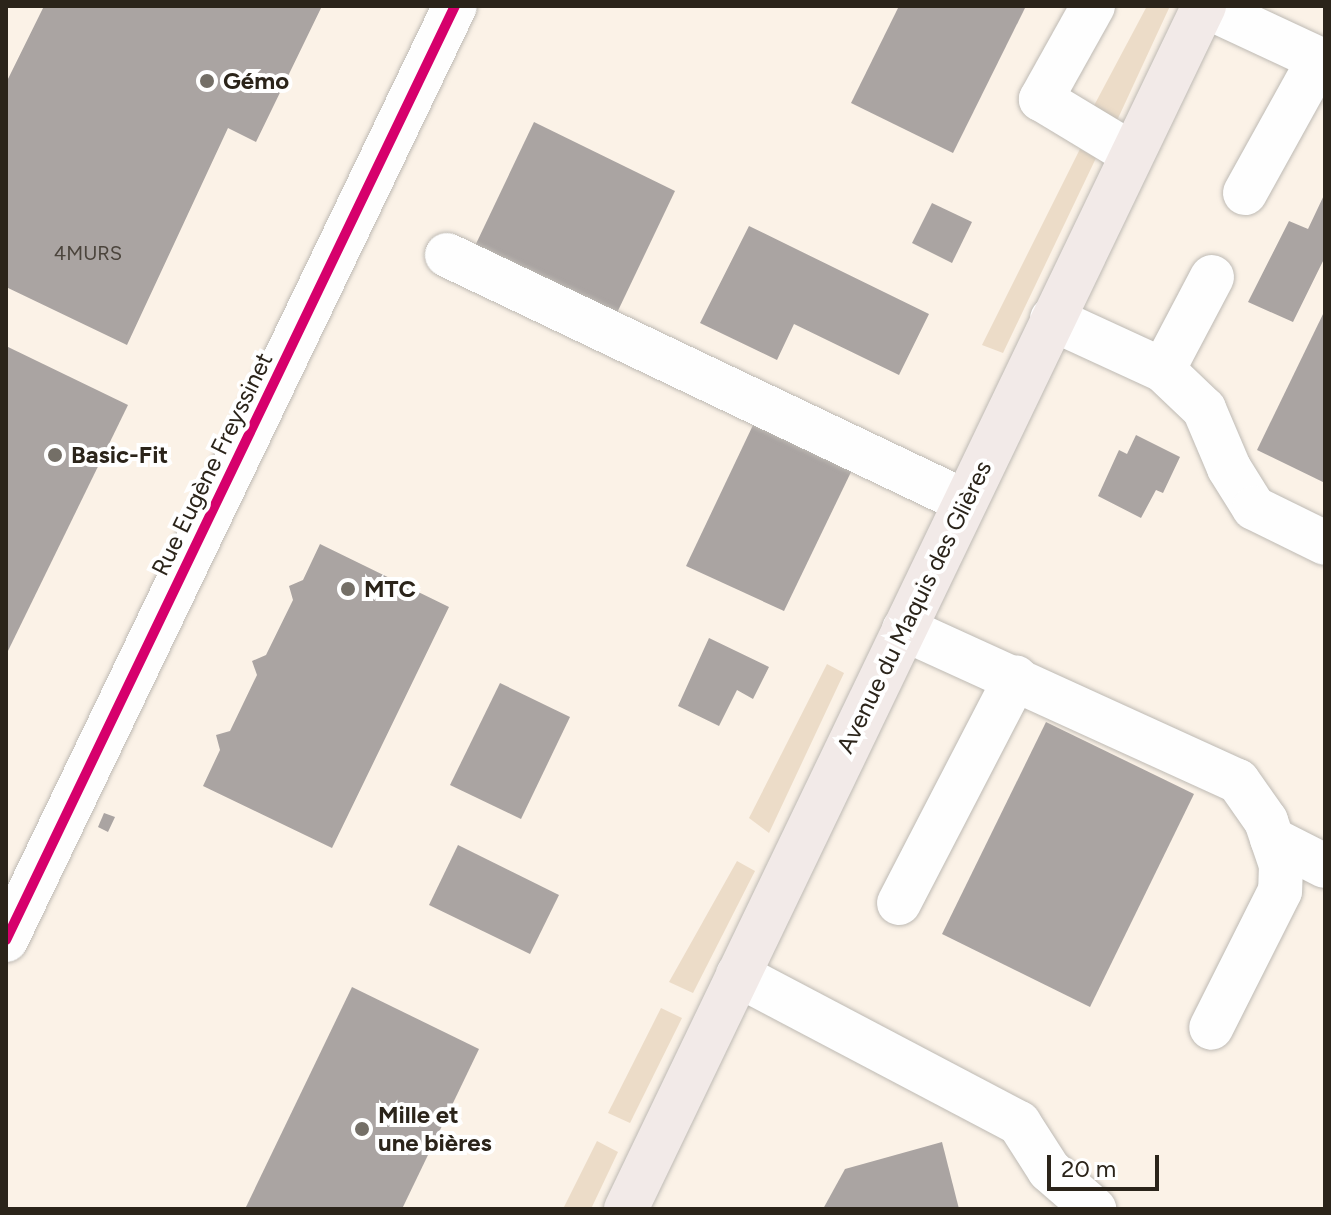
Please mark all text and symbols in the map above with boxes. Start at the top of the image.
place label: Gémo [223,67,289,95]
marker: Gémo [198,72,216,90]
house number: 4MURS [54,241,122,265]
street label: Rue Eugène Freyssinet [145,348,279,580]
place label: Basic-Fit [71,441,168,469]
marker: Basic-Fit [46,446,64,464]
street label: Avenue du Maquis des Glières [831,456,997,758]
place label: MTC [364,575,416,603]
marker: MTC [339,580,357,598]
place label: Mille et une bières [378,1101,492,1157]
marker: Mille et une bières [353,1120,371,1138]
scale bar [1051,1139,1163,1189]
text: 20 m [1061,1154,1116,1183]

